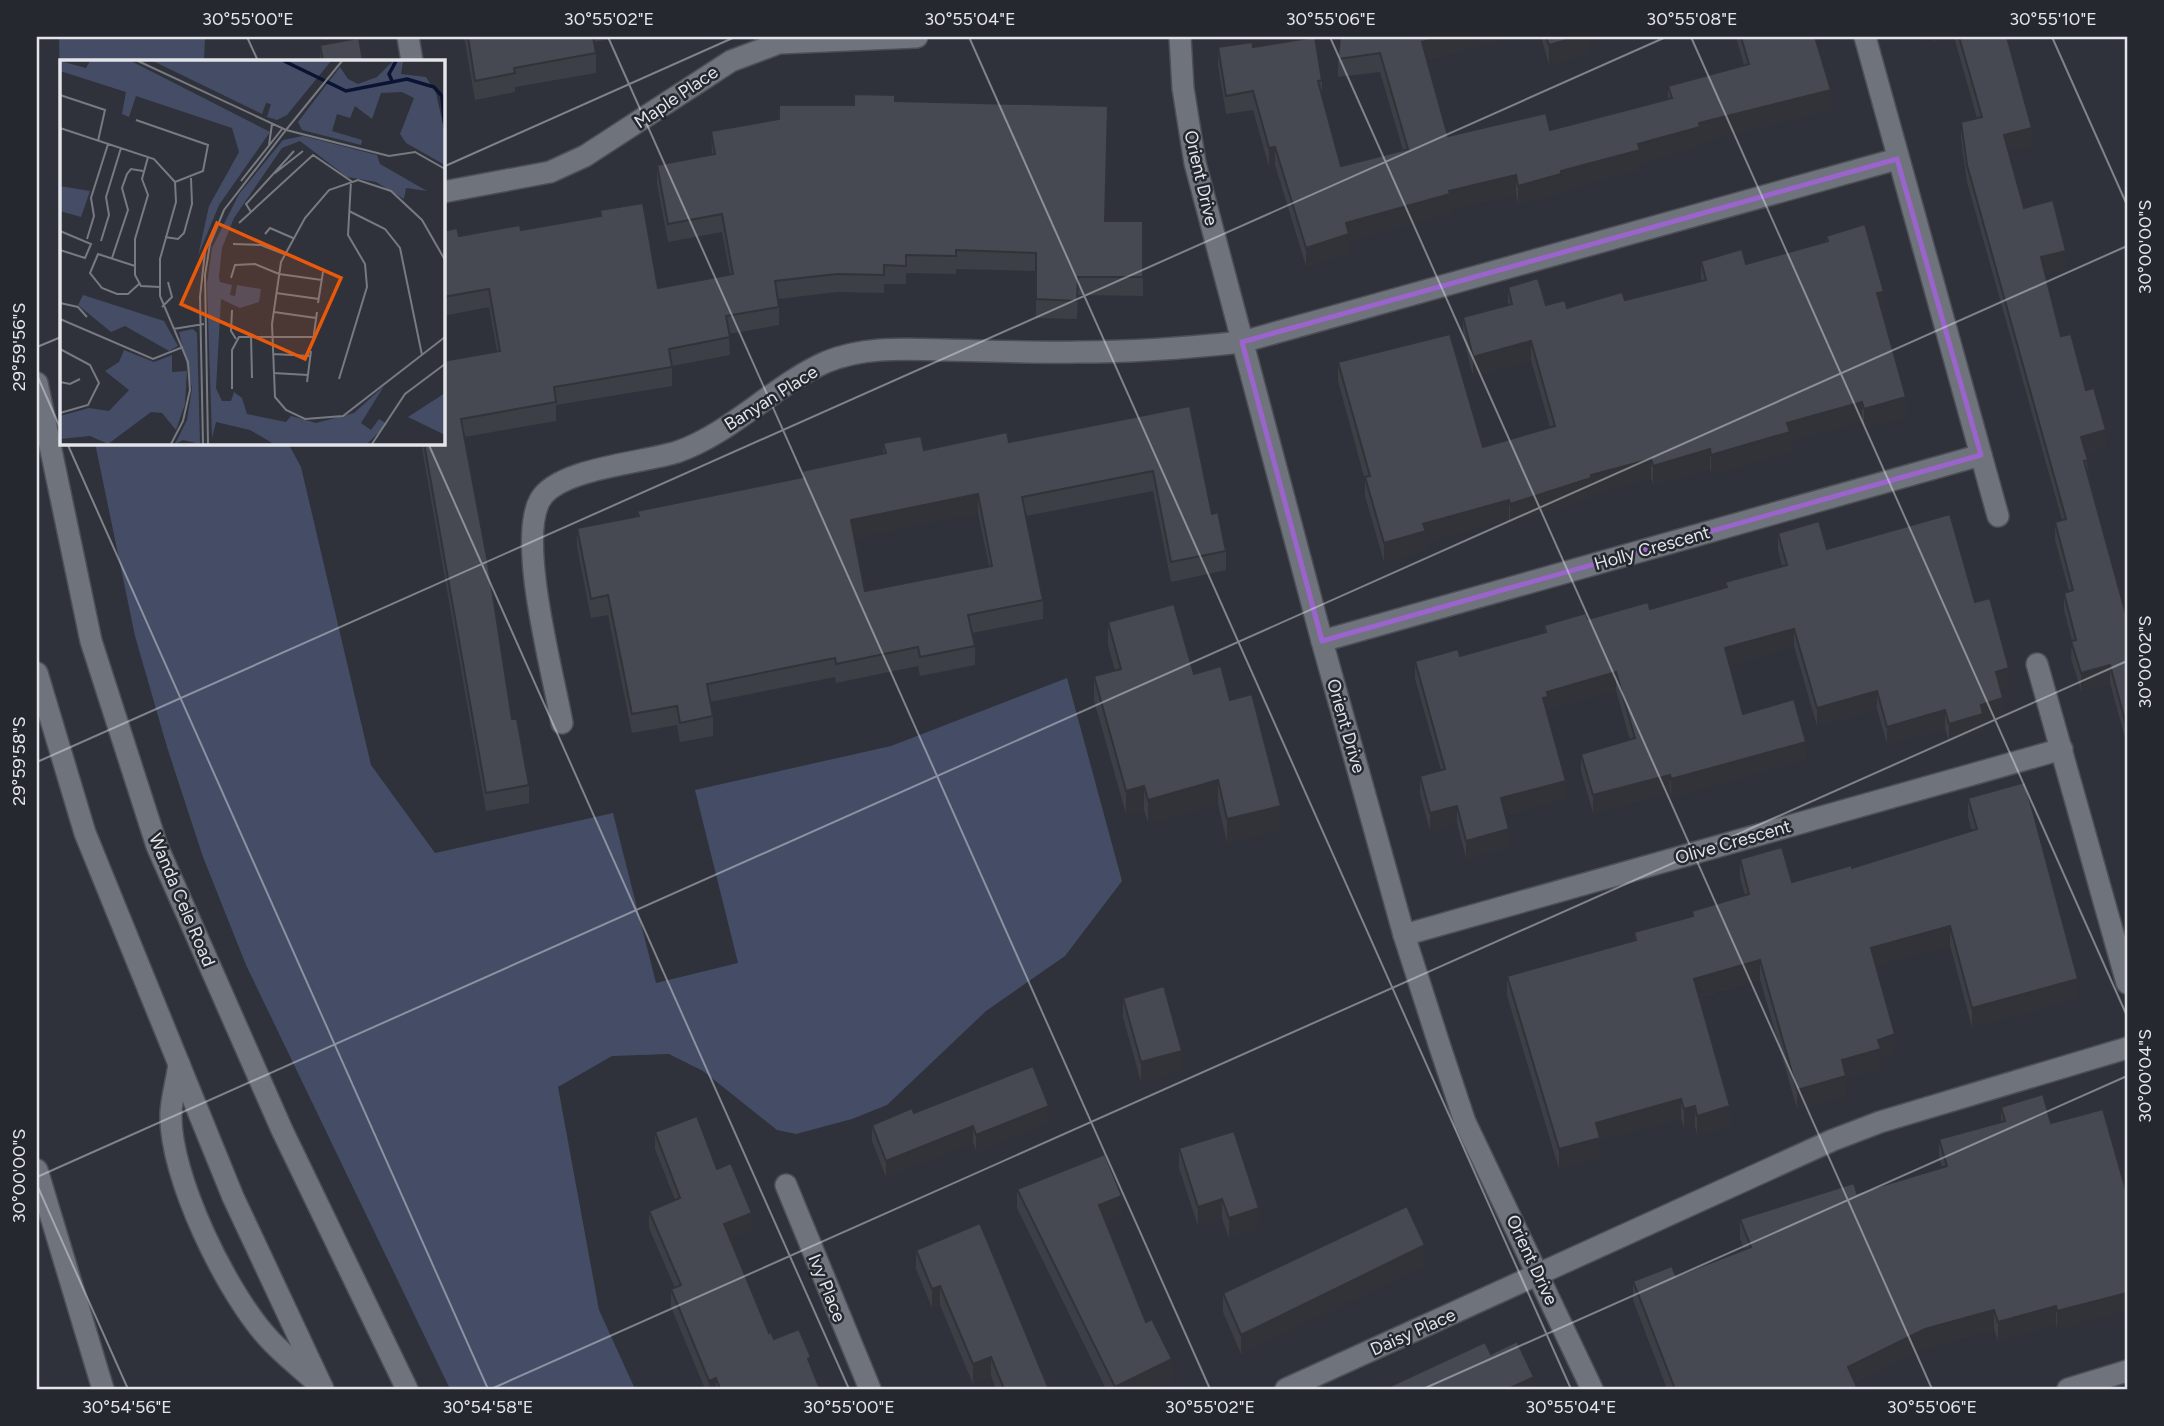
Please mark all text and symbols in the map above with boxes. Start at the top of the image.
text: 30°55'00"E [202,8,294,30]
text: 30°55'02"E [564,8,654,30]
text: 30°55'04"E [924,8,1016,30]
text: 30°55'06"E [1286,8,1376,30]
text: 30°55'08"E [1646,8,1738,30]
text: 30°55'10"E [2009,8,2097,30]
inset map [60,60,444,444]
street label: Maple Place [630,61,722,133]
street label: Orient Drive [1179,128,1223,228]
text: 30°00'00"S [2134,200,2156,294]
text: 29°59'56"S [8,303,30,391]
street label: Banyan Place [720,360,822,435]
street label: Holly Crescent [1592,521,1713,575]
text: 30°00'02"S [2134,615,2156,709]
street label: Orient Drive [1322,676,1370,776]
text: 29°59'58"S [8,716,30,806]
street label: Olive Crescent [1673,815,1794,869]
street label: Wanda Cele Road [144,830,220,970]
text: 30°00'04"S [2134,1029,2156,1123]
text: 30°00'00"S [8,1129,30,1223]
street label: Orient Drive [1502,1211,1563,1309]
street label: Ivy Place [803,1251,851,1325]
street label: Daisy Place [1367,1303,1459,1361]
text: 30°54'56"E [82,1396,172,1418]
text: 30°54'58"E [443,1396,533,1418]
text: 30°55'00"E [803,1396,895,1418]
text: 30°55'02"E [1165,1396,1255,1418]
text: 30°55'04"E [1525,1396,1617,1418]
text: 30°55'06"E [1887,1396,1977,1418]

